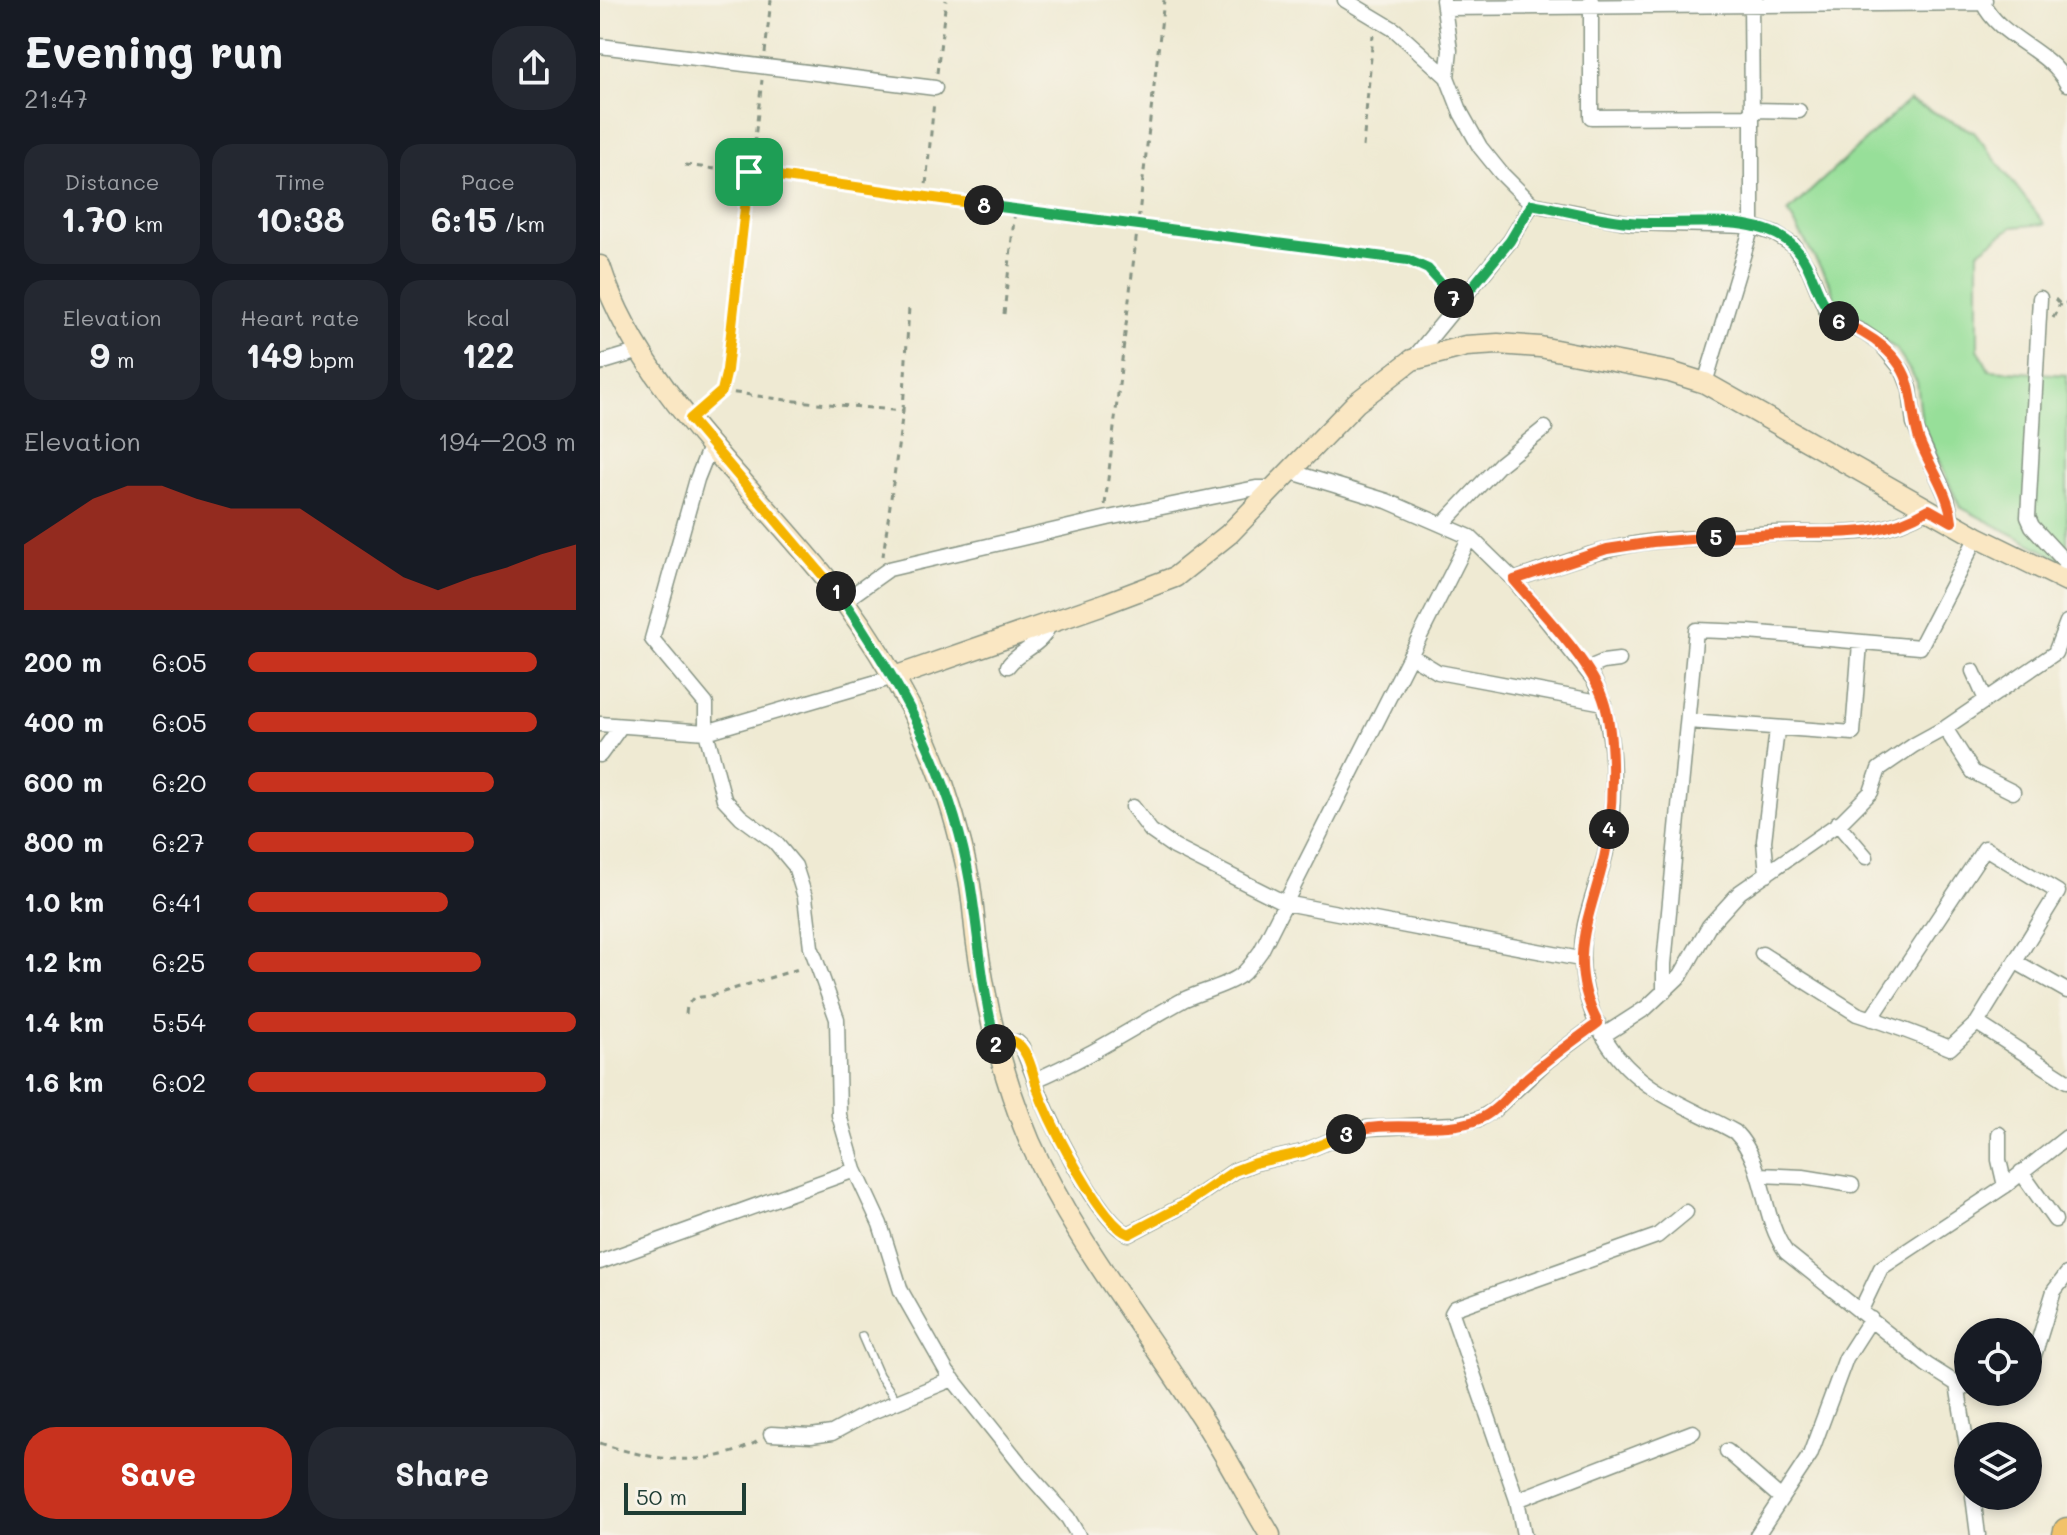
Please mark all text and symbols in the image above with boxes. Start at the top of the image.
text: Evening run [24,22,283,79]
button: share [492,26,576,110]
text: 21:47 [24,81,88,115]
pin [715,138,783,206]
icon: arrive [727,150,771,194]
text: Distance [65,167,159,196]
text: Time [275,167,325,196]
text: Pace [461,167,515,196]
pin: 8 [964,185,1004,225]
text: 8 [977,190,991,219]
text: 1.70 [61,196,127,241]
text: 10:38 [255,196,345,241]
text: 6:15 [431,196,497,241]
text: km [127,209,163,238]
text: /km [497,209,545,238]
pin: 7 [1434,278,1474,318]
text: 7 [1448,283,1460,312]
pin: 6 [1819,301,1859,341]
text: Elevation [63,303,161,332]
text: Heart rate [241,303,359,332]
text: kcal [466,303,510,332]
text: 6 [1832,306,1846,335]
text: 9 [89,332,110,377]
text: 149 [245,332,302,377]
text: 122 [461,332,515,377]
text: m [110,345,135,374]
text: bpm [302,345,355,374]
text: Elevation [24,424,141,458]
text: 194–203 m [438,424,576,458]
pin: 5 [1696,517,1736,557]
text: 5 [1710,522,1722,551]
pin: 1 [816,571,856,611]
text: 1 [831,576,841,605]
text: 200 m [24,645,102,679]
text: 6:05 [152,645,207,679]
text: 400 m [24,705,104,739]
text: 6:05 [152,705,207,739]
text: 600 m [24,765,103,799]
text: 6:20 [152,765,206,799]
pin: 4 [1589,809,1629,849]
text: 4 [1602,814,1616,843]
text: 800 m [24,825,104,859]
text: 6:27 [152,825,205,859]
text: 1.0 km [24,885,104,919]
text: 6:41 [152,885,203,919]
text: 1.2 km [24,945,102,979]
text: 6:25 [152,945,205,979]
text: 1.4 km [24,1005,104,1039]
text: 5:54 [152,1005,206,1039]
pin: 2 [976,1024,1016,1064]
text: 2 [990,1029,1002,1058]
text: 1.6 km [24,1065,103,1099]
text: 6:02 [152,1065,206,1099]
pin: 3 [1326,1114,1366,1154]
text: 3 [1339,1119,1353,1148]
map controls [1954,1318,2042,1510]
button: locate [1954,1318,2042,1406]
button: layers [1954,1422,2042,1510]
button: Save [24,1427,292,1519]
button: Share [308,1427,576,1519]
scale bar [624,1479,746,1515]
text: 50 m [636,1482,687,1511]

